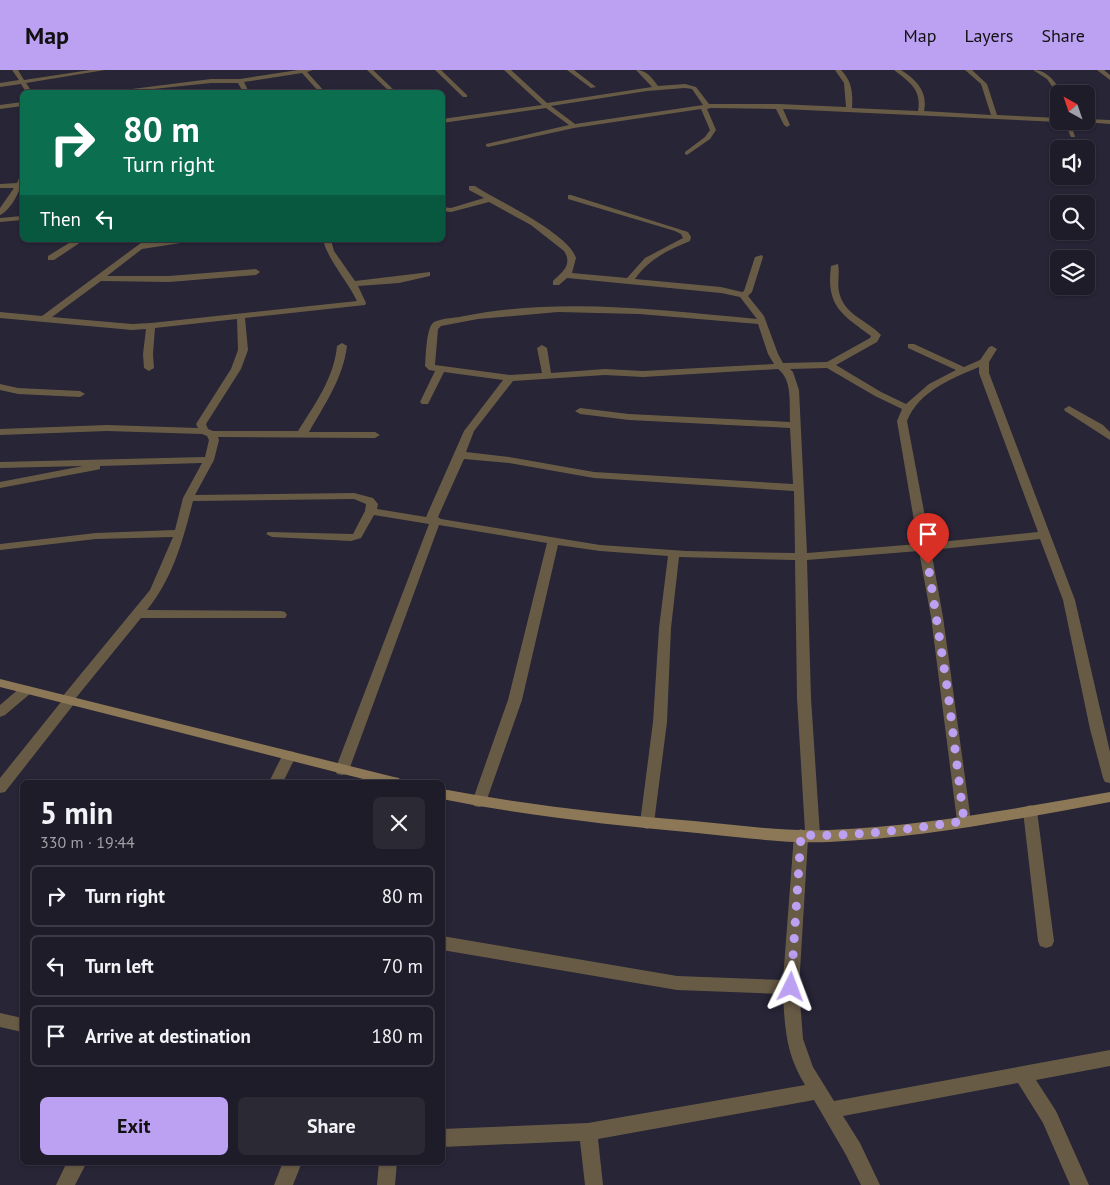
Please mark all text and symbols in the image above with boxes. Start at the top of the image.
text: Map [25,20,69,51]
text: Map [904,24,936,47]
text: Layers [964,24,1013,47]
text: Share [1041,24,1085,47]
north arrow [1050,85,1095,130]
map controls [1050,85,1095,295]
text: 80 m [123,106,200,152]
icon: right [40,110,105,175]
button: sound [1050,140,1095,185]
text: Turn right [123,150,215,178]
button: search [1050,195,1095,240]
icon: left [91,205,119,233]
text: Then [40,207,81,231]
button: layers [1050,250,1095,295]
pin [907,513,949,564]
icon: arrive [914,520,942,548]
text: 5 min [40,793,113,832]
button: close [373,797,425,849]
text: 330 m · 19:44 [40,832,135,852]
icon: right [42,882,70,910]
text: Turn right [85,884,165,908]
text: 80 m [382,884,423,908]
icon: left [42,952,70,980]
text: Turn left [85,954,154,978]
text: 70 m [382,954,423,978]
position arrow [764,960,816,1012]
icon: arrive [42,1022,70,1050]
text: Arrive at destination [85,1024,251,1048]
text: 180 m [371,1024,423,1048]
button: Exit [40,1097,228,1155]
button: Share [238,1097,425,1155]

